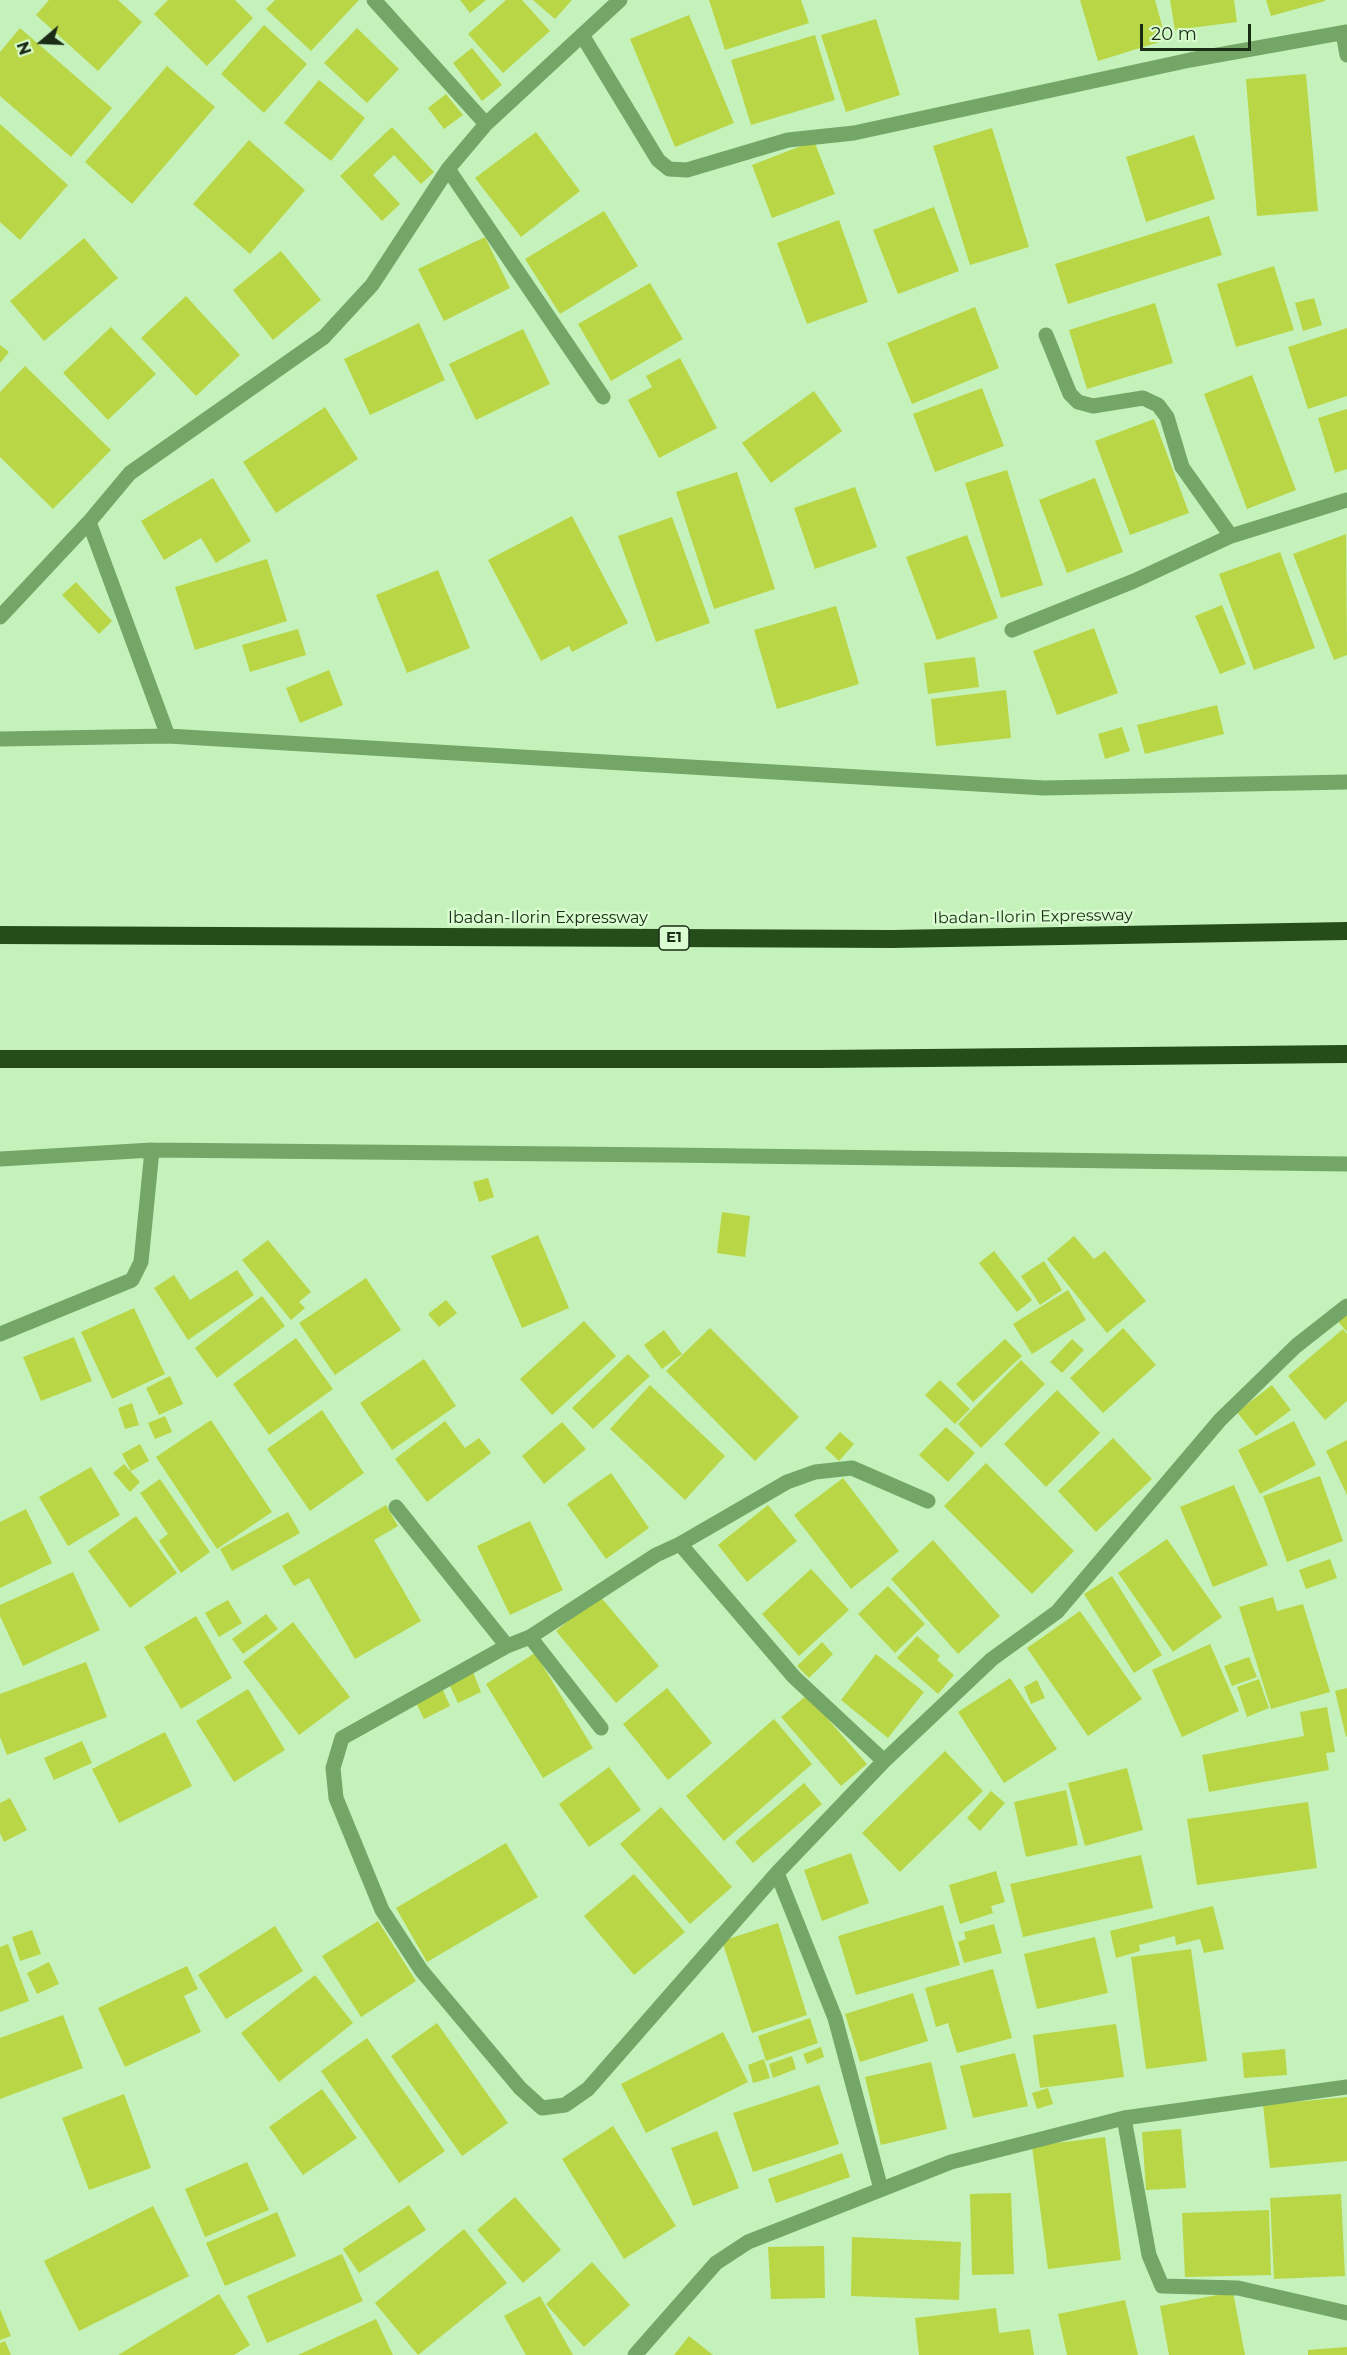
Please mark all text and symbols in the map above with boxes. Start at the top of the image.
north arrow [12,12,72,72]
scale bar [1143,12,1254,50]
text: 20 m [1151,23,1197,45]
text: N [13,39,36,57]
street label: Ibadan-Ilorin Expressway [933,906,1133,928]
street label: Ibadan-Ilorin Expressway [448,908,648,928]
road number: E1 [659,926,689,950]

